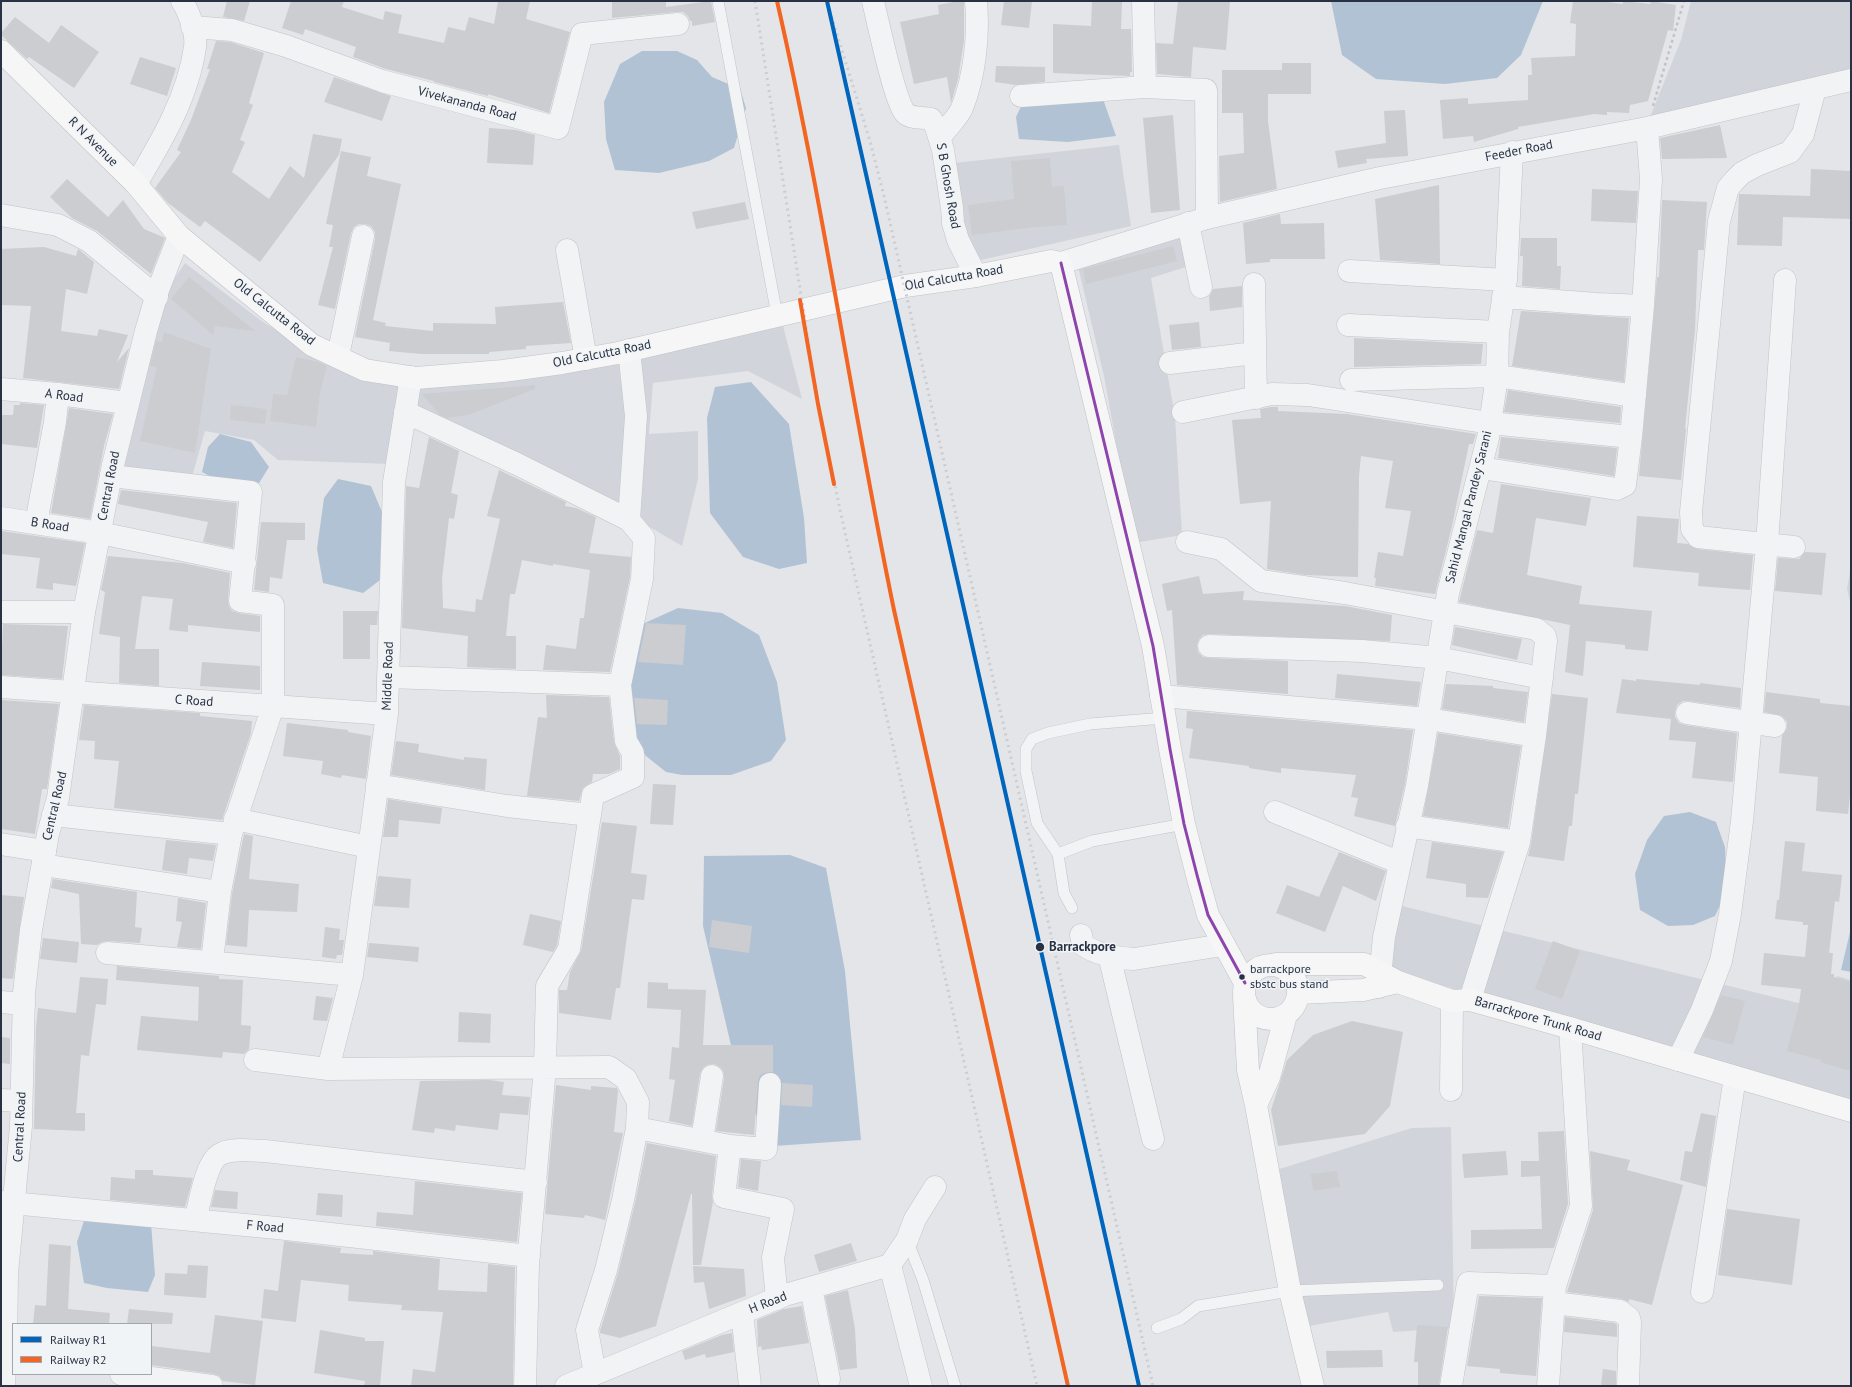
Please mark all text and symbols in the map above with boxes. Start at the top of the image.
street label: Vivekananda Road [416,83,518,125]
street label: R N Avenue [65,114,121,170]
street label: Feeder Road [1484,137,1554,165]
street label: S B Ghosh Road [933,142,963,230]
street label: Old Calcutta Road [904,262,1004,294]
street label: Old Calcutta Road [230,275,318,349]
street label: Old Calcutta Road [552,337,652,371]
street label: A Road [44,386,84,406]
street label: Sahid Mangal Pandey Sarani [1442,429,1496,585]
street label: Central Road [95,450,123,522]
street label: B Road [30,514,70,536]
street label: Middle Road [379,641,397,711]
street label: C Road [174,692,214,710]
street label: Central Road [39,770,71,842]
place label: Barrackpore [1049,939,1116,955]
marker: Barrackpore [1034,941,1046,953]
place label: barrackpore sbstc bus stand [1250,963,1328,991]
marker: barrackpore sbstc bus stand [1237,972,1247,982]
street label: Barrackpore Trunk Road [1473,993,1603,1045]
street label: Central Road [10,1091,30,1163]
street label: F Road [246,1218,284,1236]
street label: H Road [747,1289,789,1317]
legend [12,1323,152,1375]
text: Railway R1 [50,1332,107,1347]
text: Railway R2 [50,1352,107,1367]

